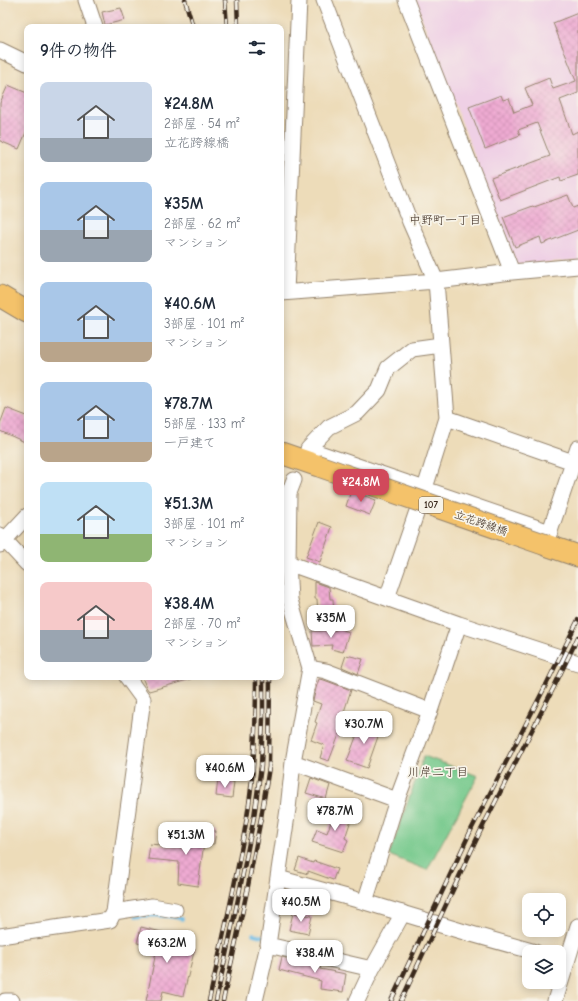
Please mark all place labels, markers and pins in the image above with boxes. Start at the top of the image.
pin: ¥24.8M [328,469,394,503]
pin: ¥35M [307,605,355,639]
pin: ¥30.7M [331,711,397,745]
pin: ¥40.6M [192,755,258,789]
pin: ¥78.7M [302,798,368,832]
pin: ¥51.3M [153,822,219,856]
pin: ¥40.5M [268,889,334,923]
pin: ¥63.2M [134,930,200,964]
pin: ¥38.4M [282,940,348,974]

